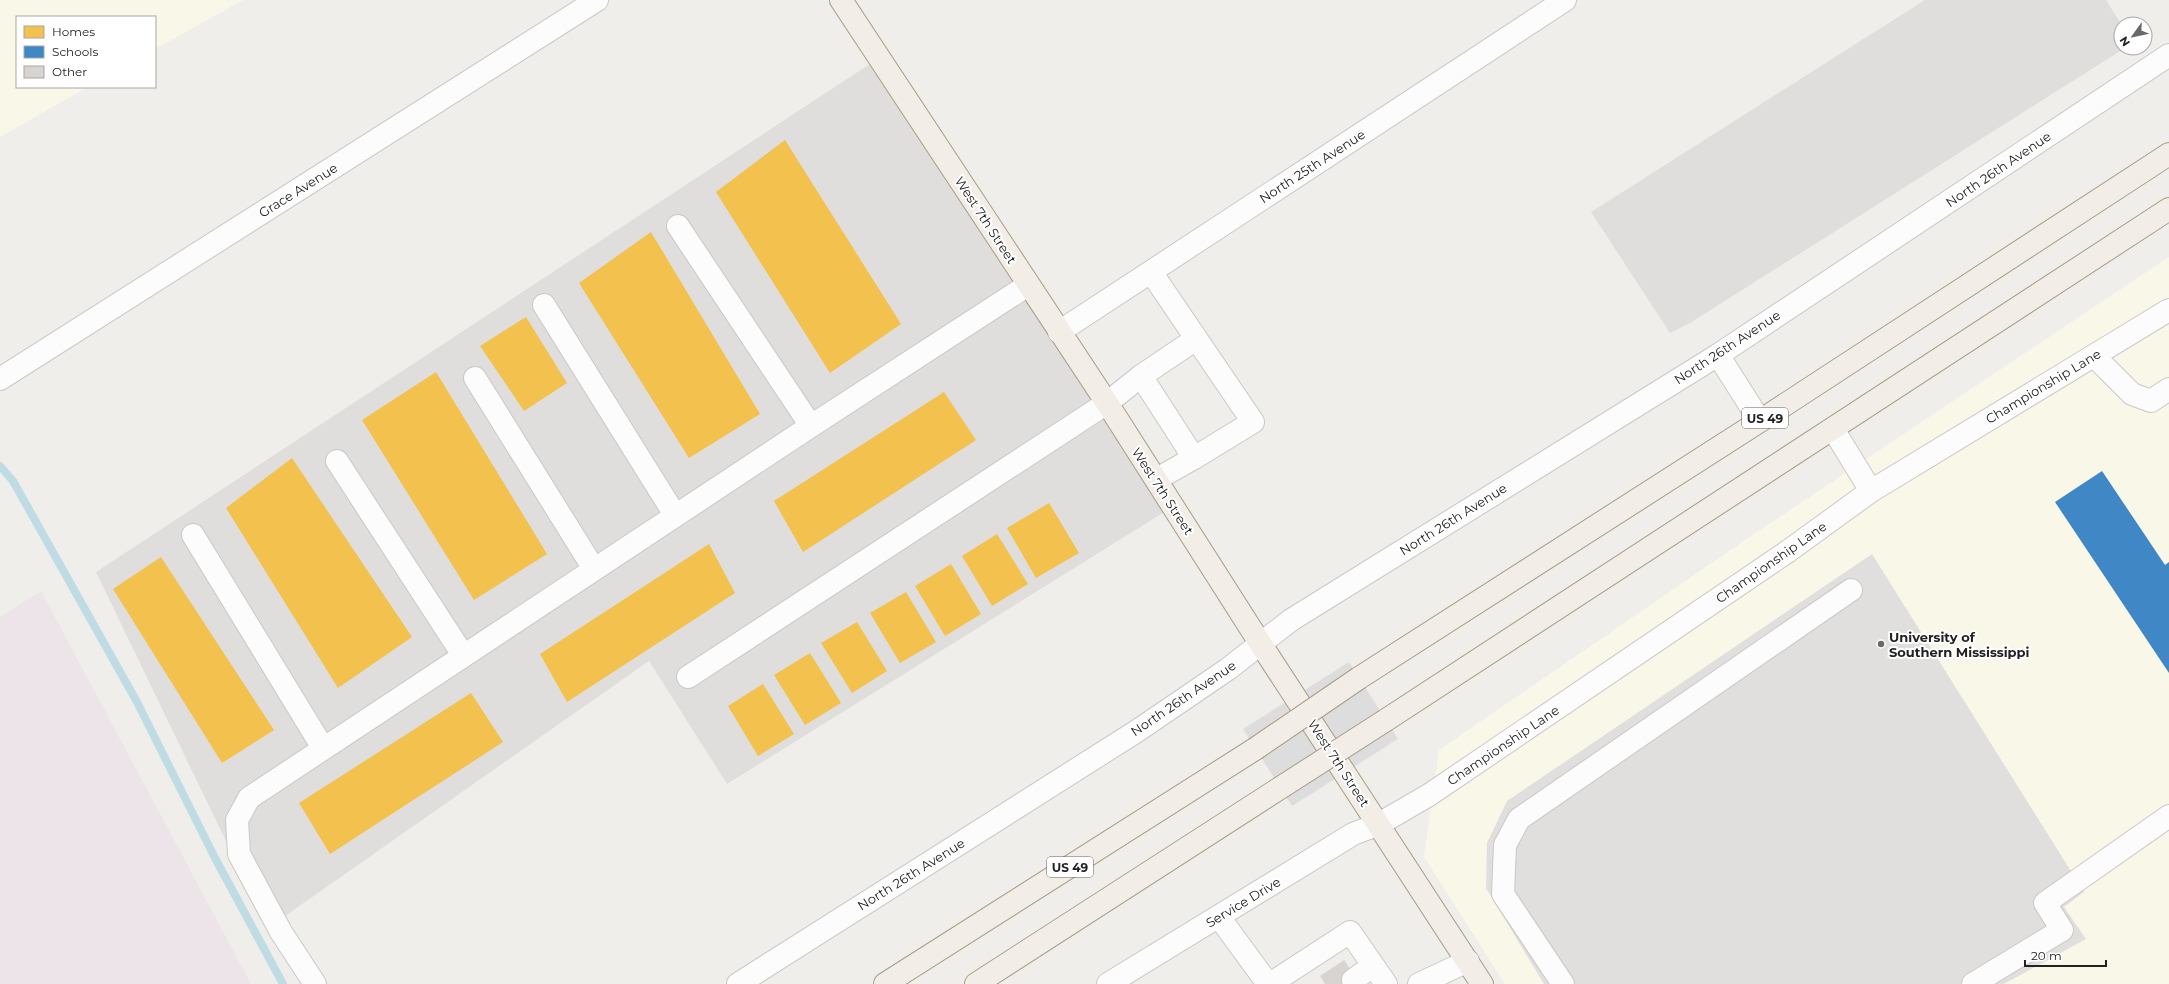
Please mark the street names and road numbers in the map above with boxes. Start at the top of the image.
street label: North 25th Avenue [1256,126,1368,206]
street label: North 26th Avenue [1942,128,2054,210]
street label: Grace Avenue [256,159,340,221]
street label: West 7th Street [952,173,1020,267]
street label: North 26th Avenue [1671,307,1783,387]
street label: Championship Lane [1983,345,2104,427]
road number: US 49 [1742,408,1788,428]
street label: West 7th Street [1129,444,1197,538]
street label: North 26th Avenue [1396,479,1510,558]
street label: Championship Lane [1713,518,1830,606]
street label: North 26th Avenue [1127,657,1239,739]
street label: Championship Lane [1444,702,1562,788]
street label: West 7th Street [1305,716,1373,810]
street label: North 26th Avenue [854,834,968,913]
road number: US 49 [1047,857,1093,877]
street label: Service Drive [1203,873,1283,931]

